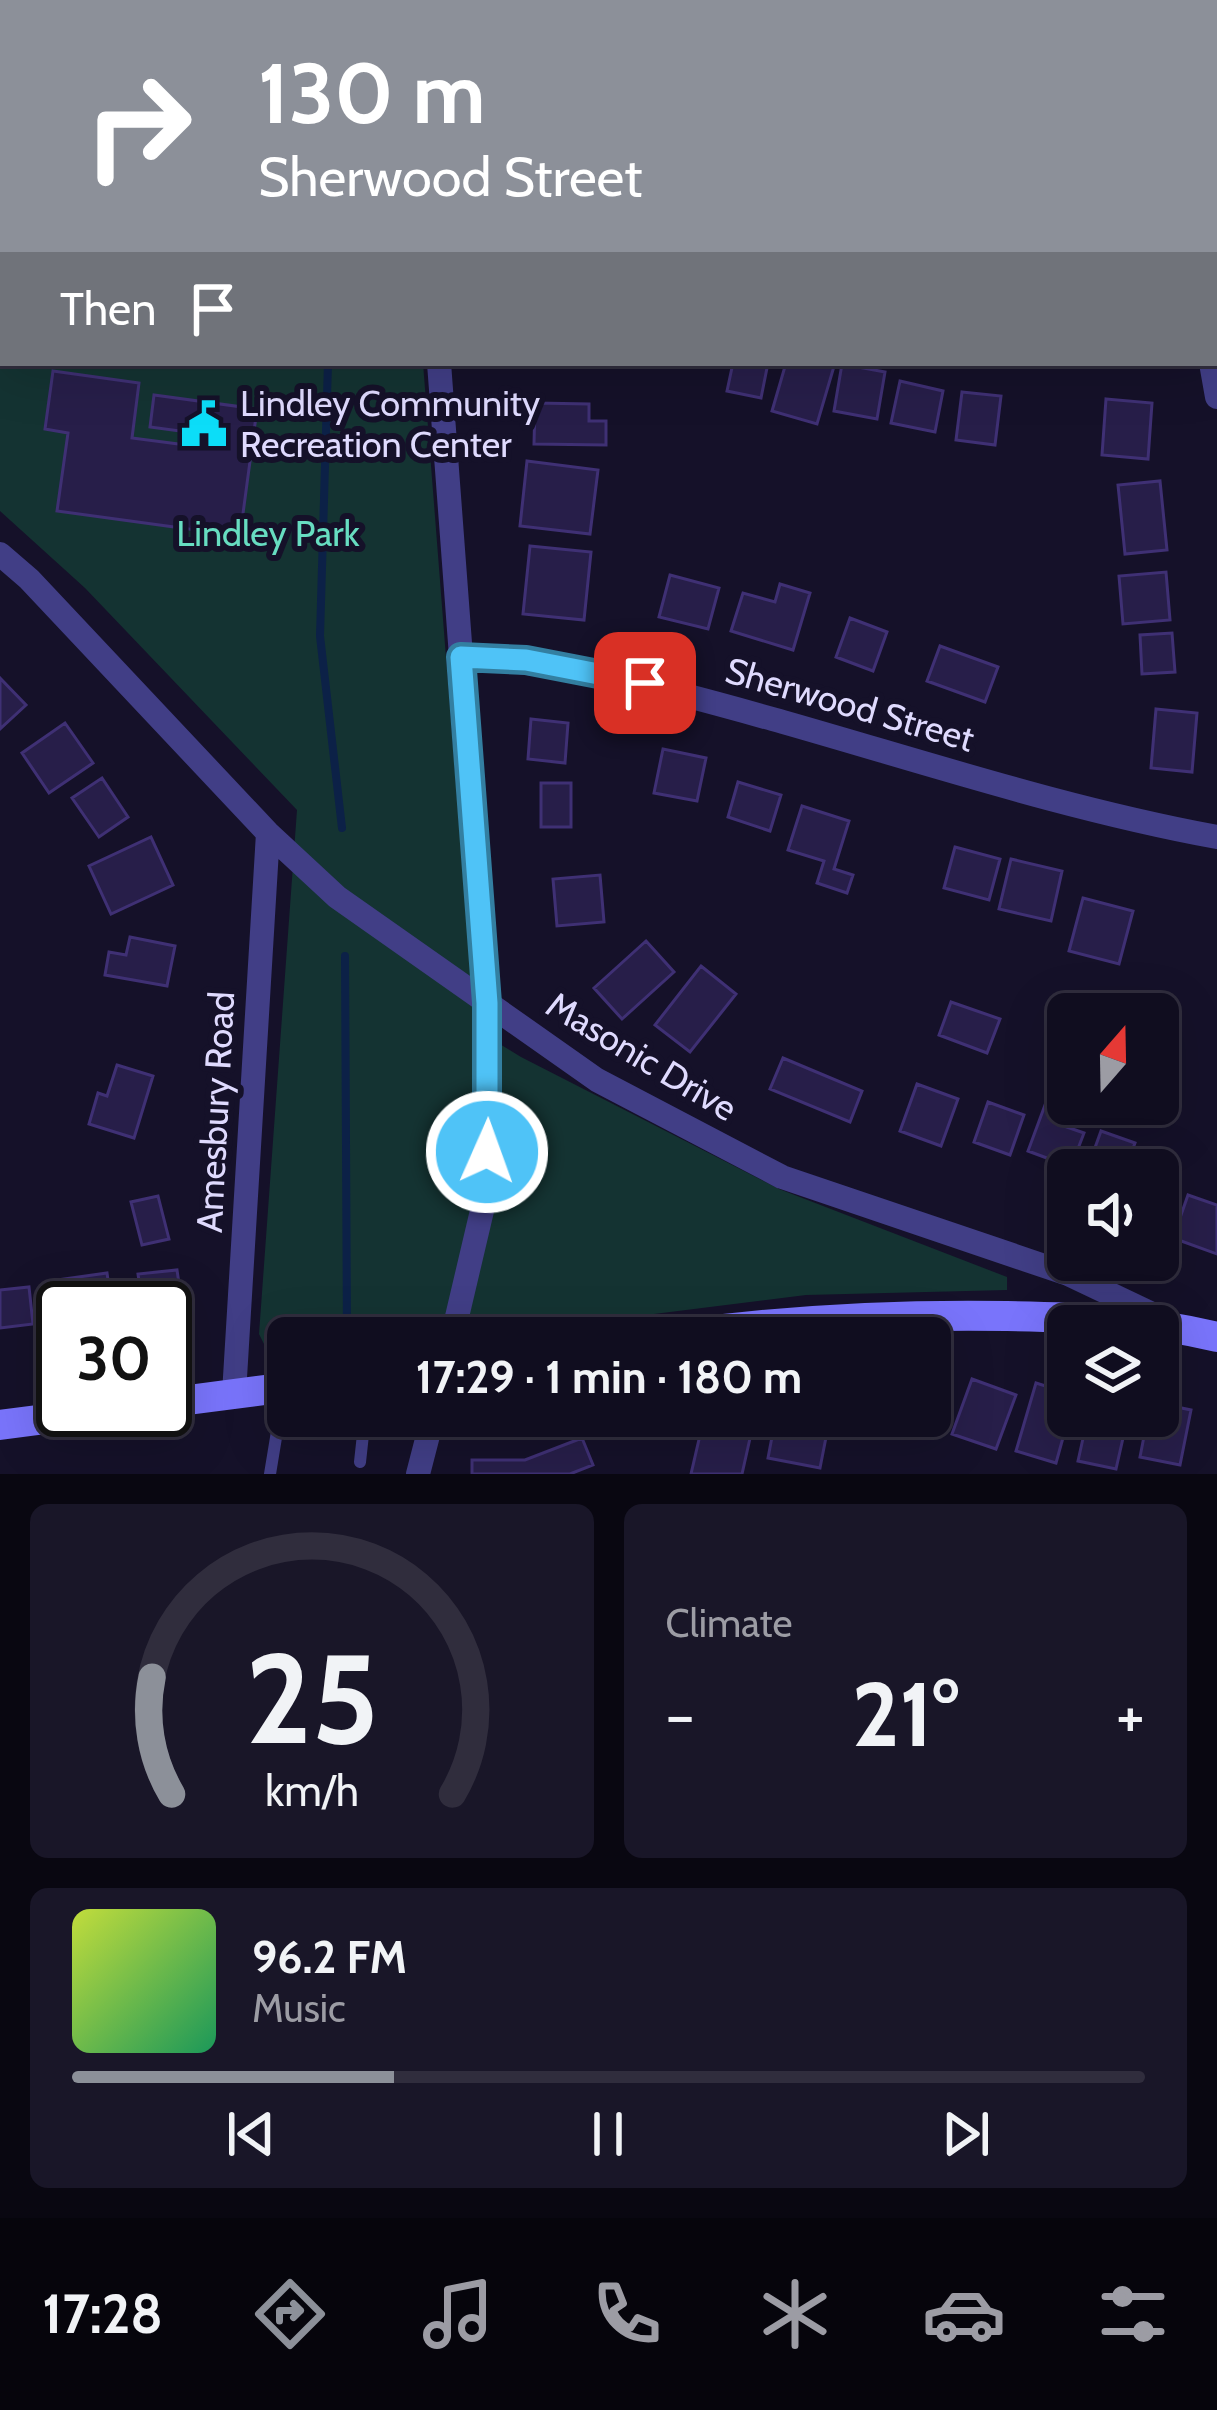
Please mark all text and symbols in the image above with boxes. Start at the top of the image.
text: 130 m [258,42,485,144]
icon: right [60,48,216,204]
text: Sherwood Street [258,144,642,210]
icon: arrive [180,276,246,342]
text: Then [60,282,156,336]
place label: Lindley Community Recreation Center [240,381,540,466]
public building icon: Lindley Community Recreation Center [179,399,229,449]
park label: Lindley Park [176,511,361,555]
pin [594,632,696,734]
street label: Sherwood Street [721,648,979,760]
icon: arrive [612,650,678,716]
street label: Masonic Drive [539,982,745,1130]
street label: Amesbury Road [187,990,243,1234]
north arrow [1047,993,1179,1125]
map controls [1047,993,1179,1437]
position arrow [424,1089,550,1215]
button: sound [1047,1149,1179,1281]
speed limit sign: 30 [36,1281,192,1437]
button: layers [1047,1305,1179,1437]
text: 17:29 · 1 min · 180 m [416,1350,802,1404]
text: Climate [666,1599,792,1647]
text: 25 [245,1623,378,1774]
text: 21° [852,1659,959,1769]
text: − [666,1674,695,1755]
text: + [1116,1674,1145,1755]
text: km/h [265,1765,359,1817]
text: 96.2 FM [252,1930,407,1984]
text: Music [252,1984,346,2032]
icon: previous [218,2101,284,2167]
icon: pause [575,2101,641,2167]
icon: next [933,2101,999,2167]
icon: directions [248,2272,332,2356]
icon: music [416,2272,500,2356]
icon: phone [585,2272,669,2356]
icon: climate [753,2272,837,2356]
icon: car [922,2272,1006,2356]
icon: filters [1091,2272,1175,2356]
text: 17:28 [42,2281,163,2347]

